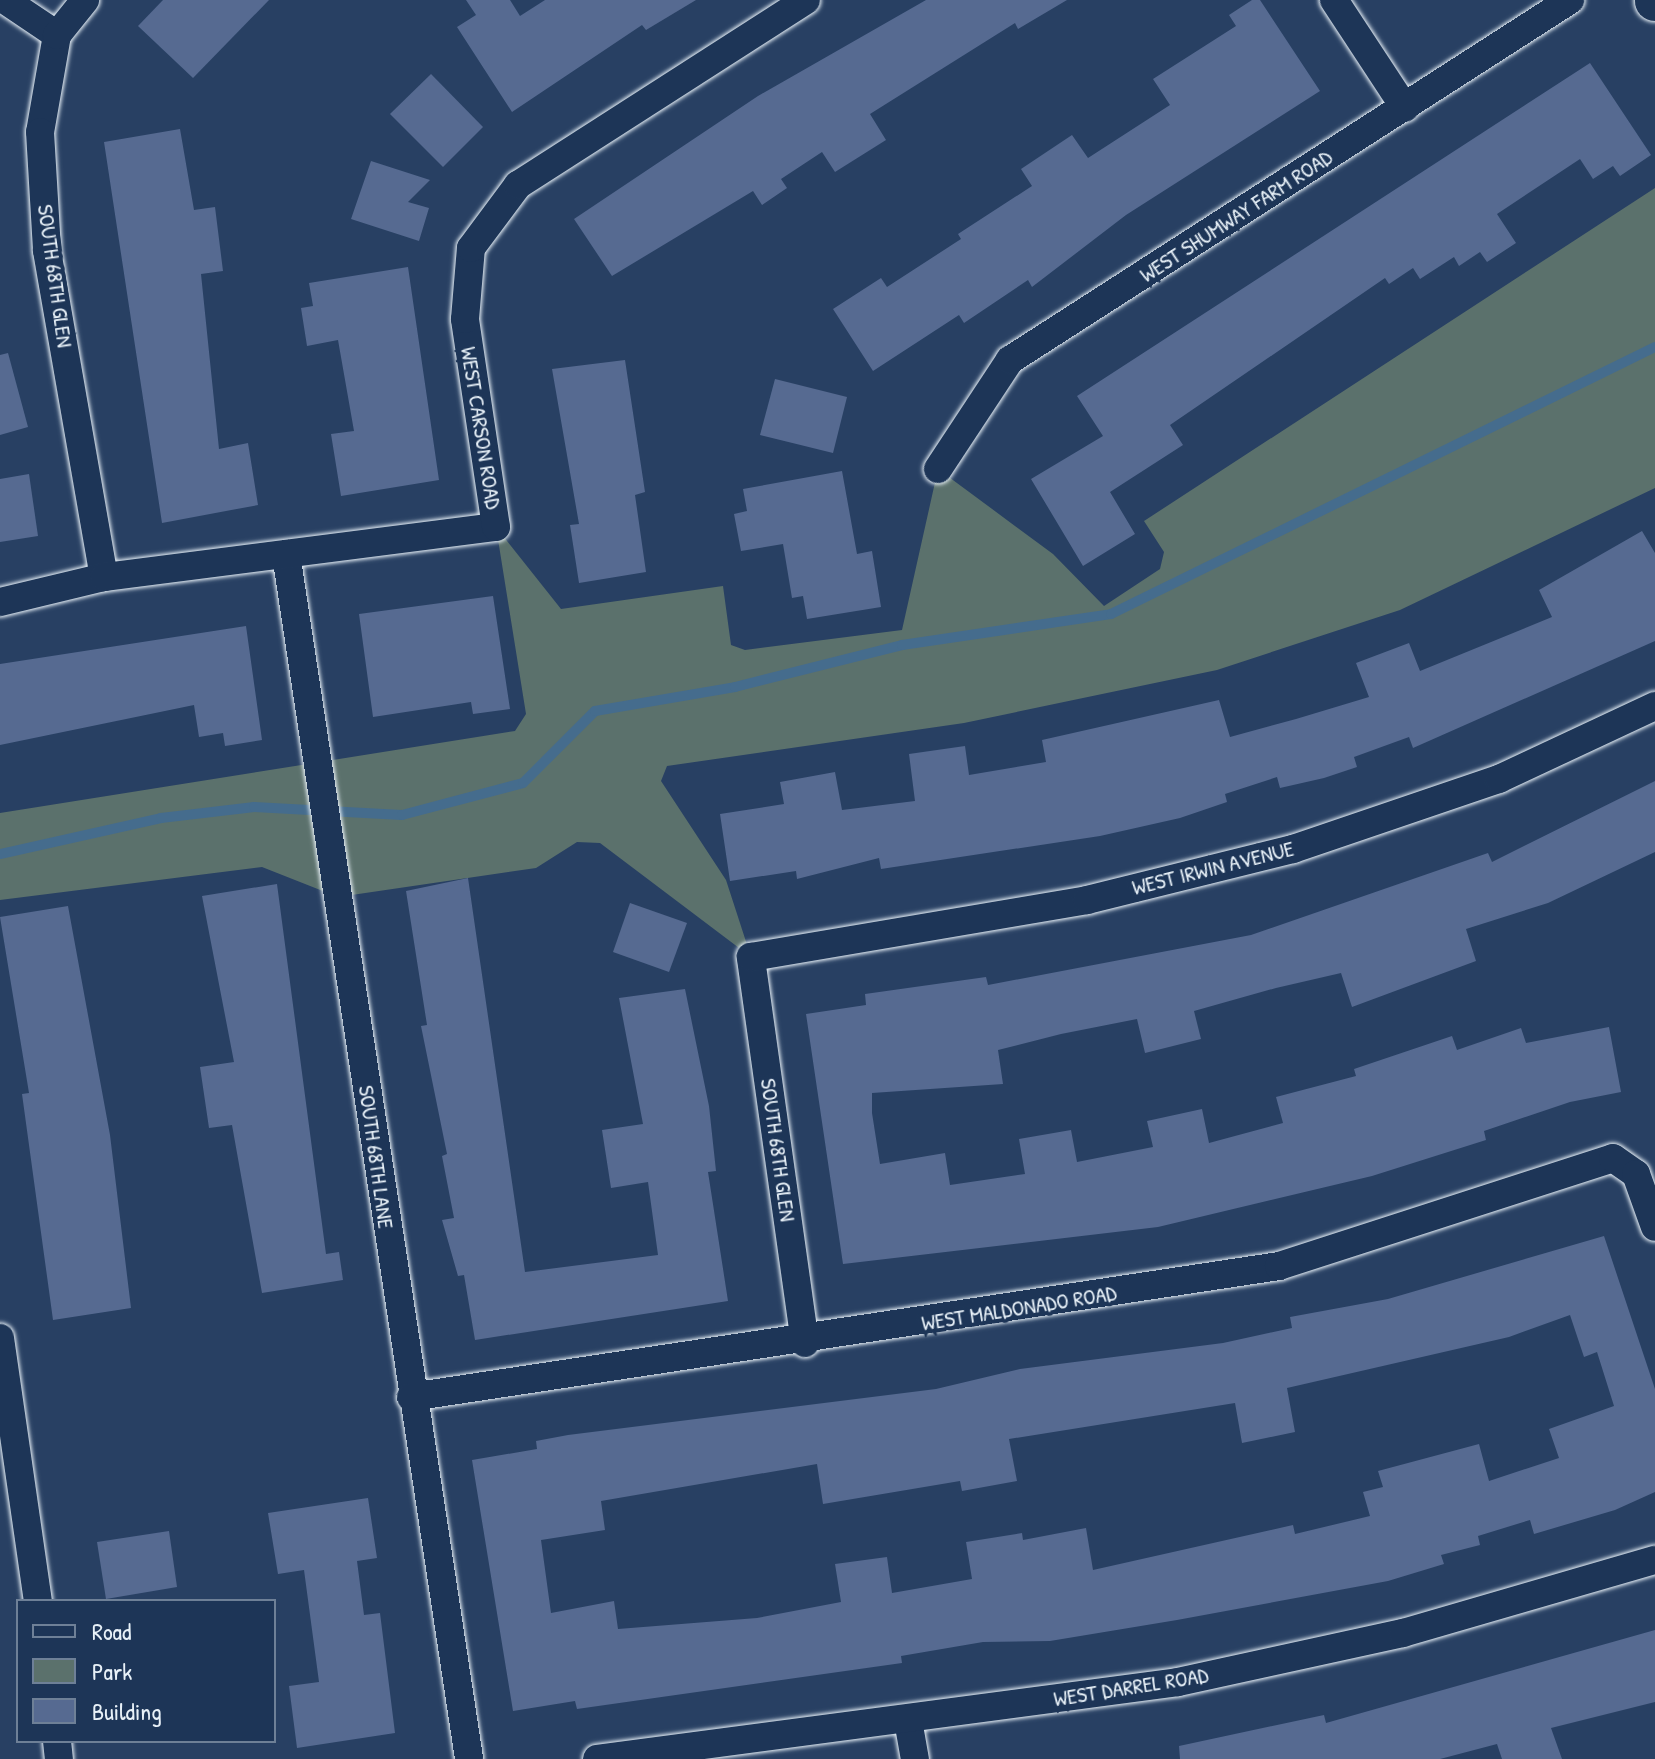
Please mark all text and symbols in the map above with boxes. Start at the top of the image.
street label: WEST SHUMWAY FARM ROAD [1135,144,1337,288]
street label: SOUTH 68TH GLEN [32,203,78,349]
street label: WEST CARSON ROAD [455,345,507,511]
street label: WEST IRWIN AVENUE [1129,835,1297,901]
street label: SOUTH 68TH GLEN [755,1077,801,1223]
street label: SOUTH 68TH LANE [353,1084,399,1230]
street label: WEST MALDONADO ROAD [920,1280,1118,1336]
legend [16,1599,276,1743]
text: Road [92,1615,131,1647]
text: Park [92,1655,132,1687]
street label: WEST DARREL ROAD [1052,1662,1210,1712]
text: Building [92,1695,162,1727]

